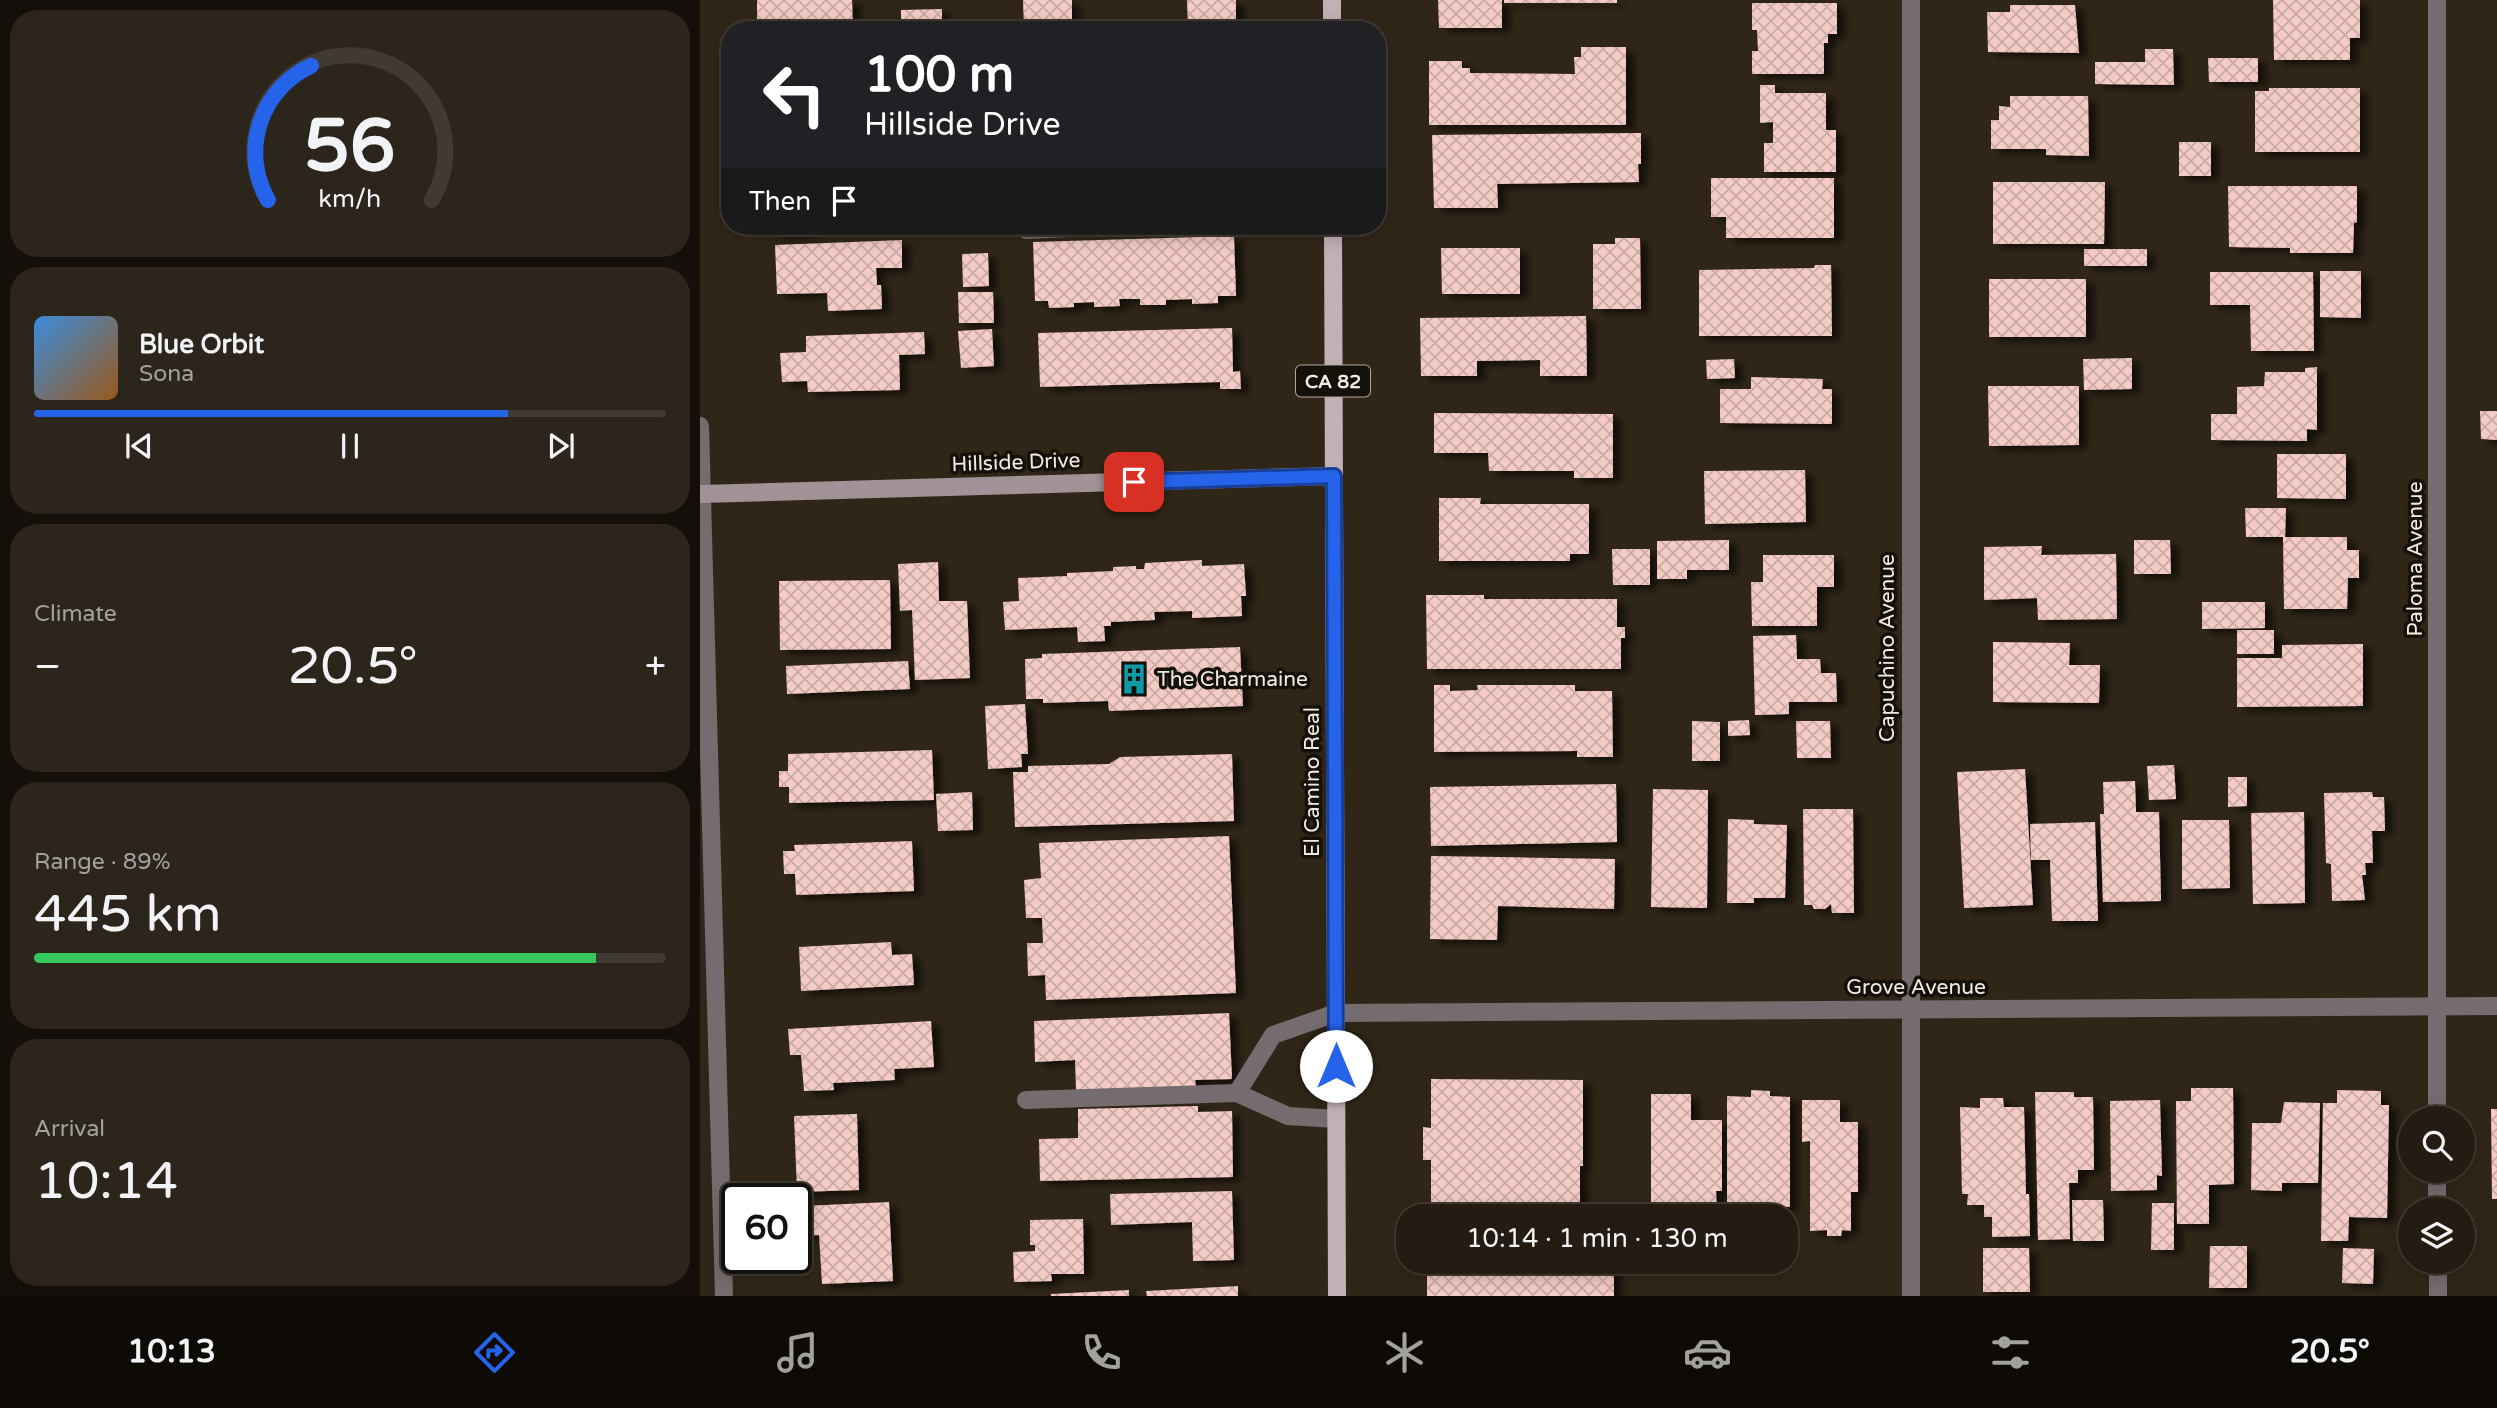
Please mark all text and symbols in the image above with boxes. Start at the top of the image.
text: 100 m [864,46,1014,105]
icon: left [749,49,840,140]
text: 56 [304,103,396,191]
text: Hillside Drive [864,106,1061,144]
icon: arrive [825,182,863,220]
text: km/h [319,183,381,213]
text: Then [749,186,811,217]
text: Blue Orbit [139,329,264,360]
text: Sona [139,360,194,388]
road number: CA 82 [1296,366,1370,396]
icon: previous [120,427,158,465]
icon: pause [331,427,369,465]
icon: next [542,427,580,465]
street label: Hillside Drive [951,448,1081,477]
pin [1104,452,1164,512]
icon: arrive [1115,463,1153,501]
street label: Paloma Avenue [2403,481,2428,637]
street label: Capuchino Avenue [1875,554,1900,742]
text: Climate [34,600,117,628]
text: 20.5° [288,635,418,698]
text: − [34,644,61,690]
text: + [645,644,666,690]
building icon: The Charmaine [1117,662,1151,696]
place label: The Charmaine [1157,667,1308,692]
street label: El Camino Real [1300,707,1325,857]
text: Range · 89% [34,848,170,876]
text: 445 km [34,883,222,946]
street label: Grove Avenue [1846,975,1986,1000]
position arrow [1299,1029,1373,1103]
map controls [2398,1106,2475,1274]
button: search [2398,1106,2475,1183]
text: Arrival [34,1115,105,1143]
text: 10:14 [34,1150,178,1213]
speed limit sign: 60 [721,1183,812,1274]
button: layers [2398,1197,2475,1274]
text: 10:14 · 1 min · 130 m [1466,1223,1728,1254]
icon: directions [470,1328,519,1377]
icon: music [773,1328,822,1377]
icon: phone [1077,1328,1126,1377]
icon: climate [1380,1328,1429,1377]
icon: car [1683,1328,1732,1377]
icon: filters [1986,1328,2035,1377]
text: 10:13 [127,1333,216,1371]
text: 20.5° [2290,1333,2370,1371]

